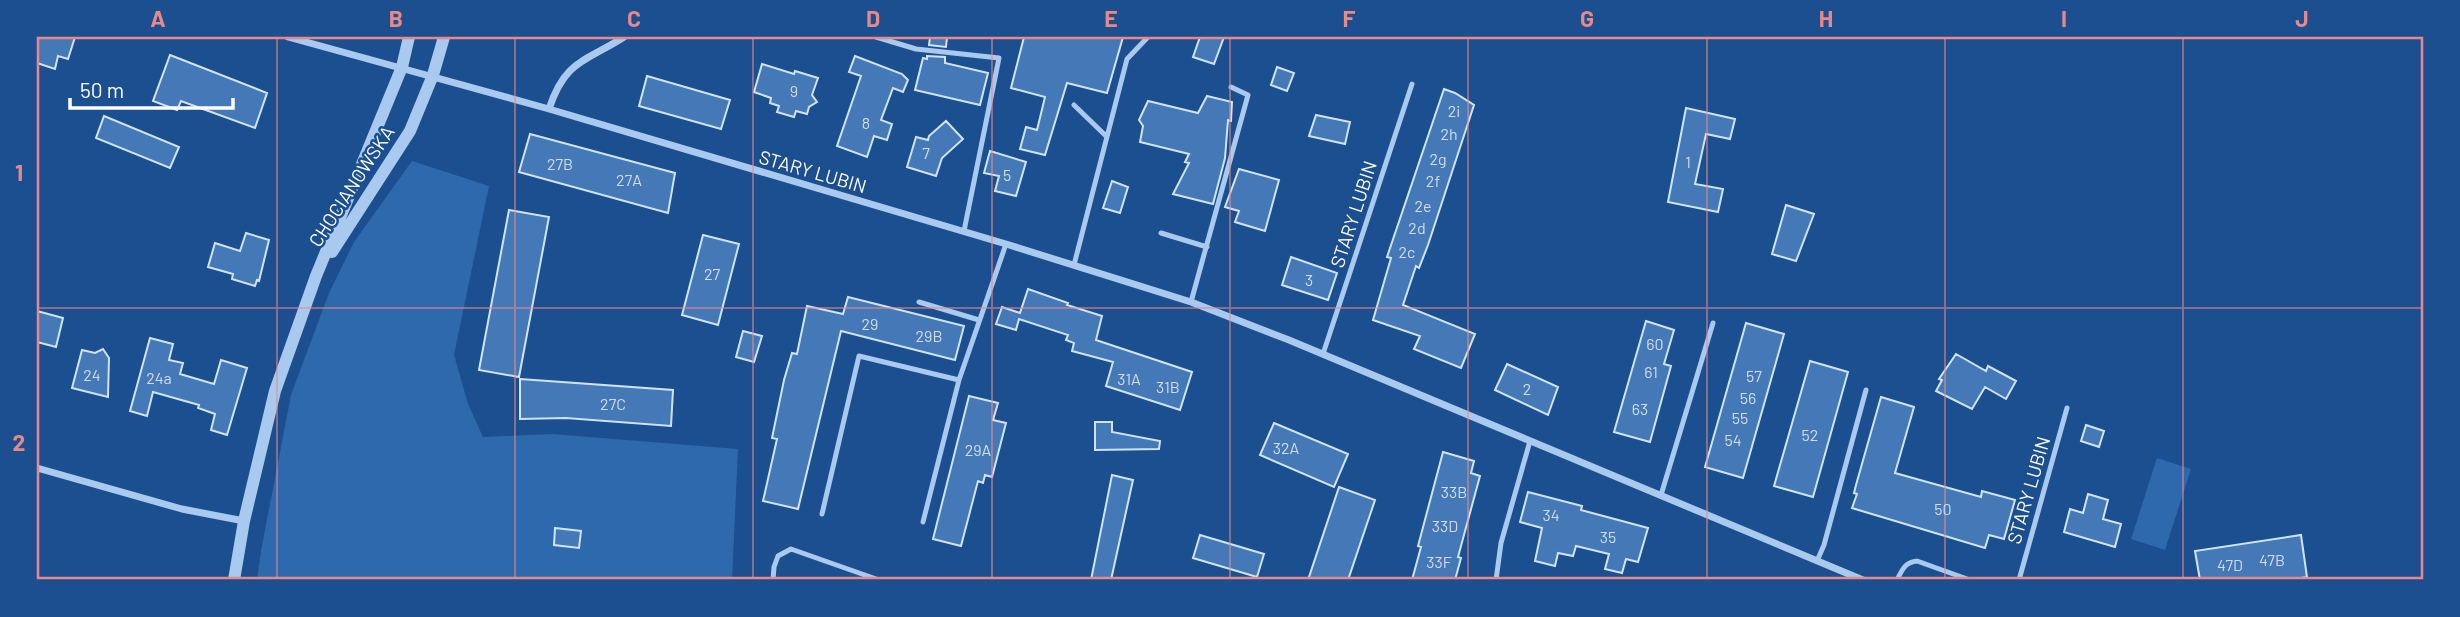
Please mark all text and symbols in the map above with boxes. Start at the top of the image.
text: A [150,4,166,32]
text: B [389,4,403,32]
text: C [627,4,641,32]
text: D [866,4,880,32]
text: E [1104,4,1118,32]
text: F [1343,4,1356,32]
text: G [1580,4,1594,32]
text: H [1819,4,1833,32]
text: I [2061,4,2067,32]
text: J [2295,4,2309,32]
scale bar [70,66,233,110]
text: 50 m [80,77,124,102]
house number: 9 [790,81,798,100]
house number: 2i [1448,101,1460,120]
house number: 8 [862,113,870,132]
street label: CHOCIANOWSKA [303,121,399,251]
house number: 2h [1440,124,1458,143]
house number: 7 [922,143,930,162]
street label: STARY LUBIN [757,145,869,197]
house number: 2g [1429,149,1447,168]
house number: 1 [1685,152,1691,171]
house number: 27B [547,154,573,173]
text: 1 [15,158,23,186]
street label: STARY LUBIN [1325,158,1381,270]
house number: 5 [1003,165,1011,184]
house number: 27A [616,170,642,189]
house number: 2f [1426,171,1440,190]
house number: 2e [1414,196,1432,215]
house number: 2d [1408,218,1426,237]
house number: 2c [1399,242,1415,261]
house number: 27 [704,264,720,283]
house number: 3 [1305,270,1313,289]
house number: 29 [862,314,878,333]
house number: 29B [916,326,942,345]
house number: 60 [1646,334,1664,353]
house number: 61 [1644,362,1658,381]
house number: 24 [83,365,101,384]
house number: 57 [1746,366,1762,385]
house number: 24a [146,368,172,387]
house number: 31A [1117,369,1141,388]
house number: 31B [1156,377,1180,396]
house number: 2 [1523,379,1531,398]
house number: 56 [1740,388,1756,407]
house number: 27C [600,394,626,413]
house number: 63 [1632,399,1648,418]
house number: 55 [1732,408,1748,427]
house number: 52 [1802,425,1818,444]
text: 2 [13,428,25,456]
house number: 54 [1724,430,1742,449]
street label: STARY LUBIN [2002,434,2054,546]
house number: 32A [1273,438,1300,457]
house number: 29A [965,440,992,459]
house number: 33B [1441,482,1467,501]
house number: 50 [1934,499,1952,518]
house number: 34 [1542,505,1560,524]
house number: 33D [1432,516,1458,535]
house number: 35 [1600,527,1616,546]
house number: 47B [2259,550,2285,569]
house number: 33F [1426,552,1452,571]
house number: 47D [2217,555,2243,574]

